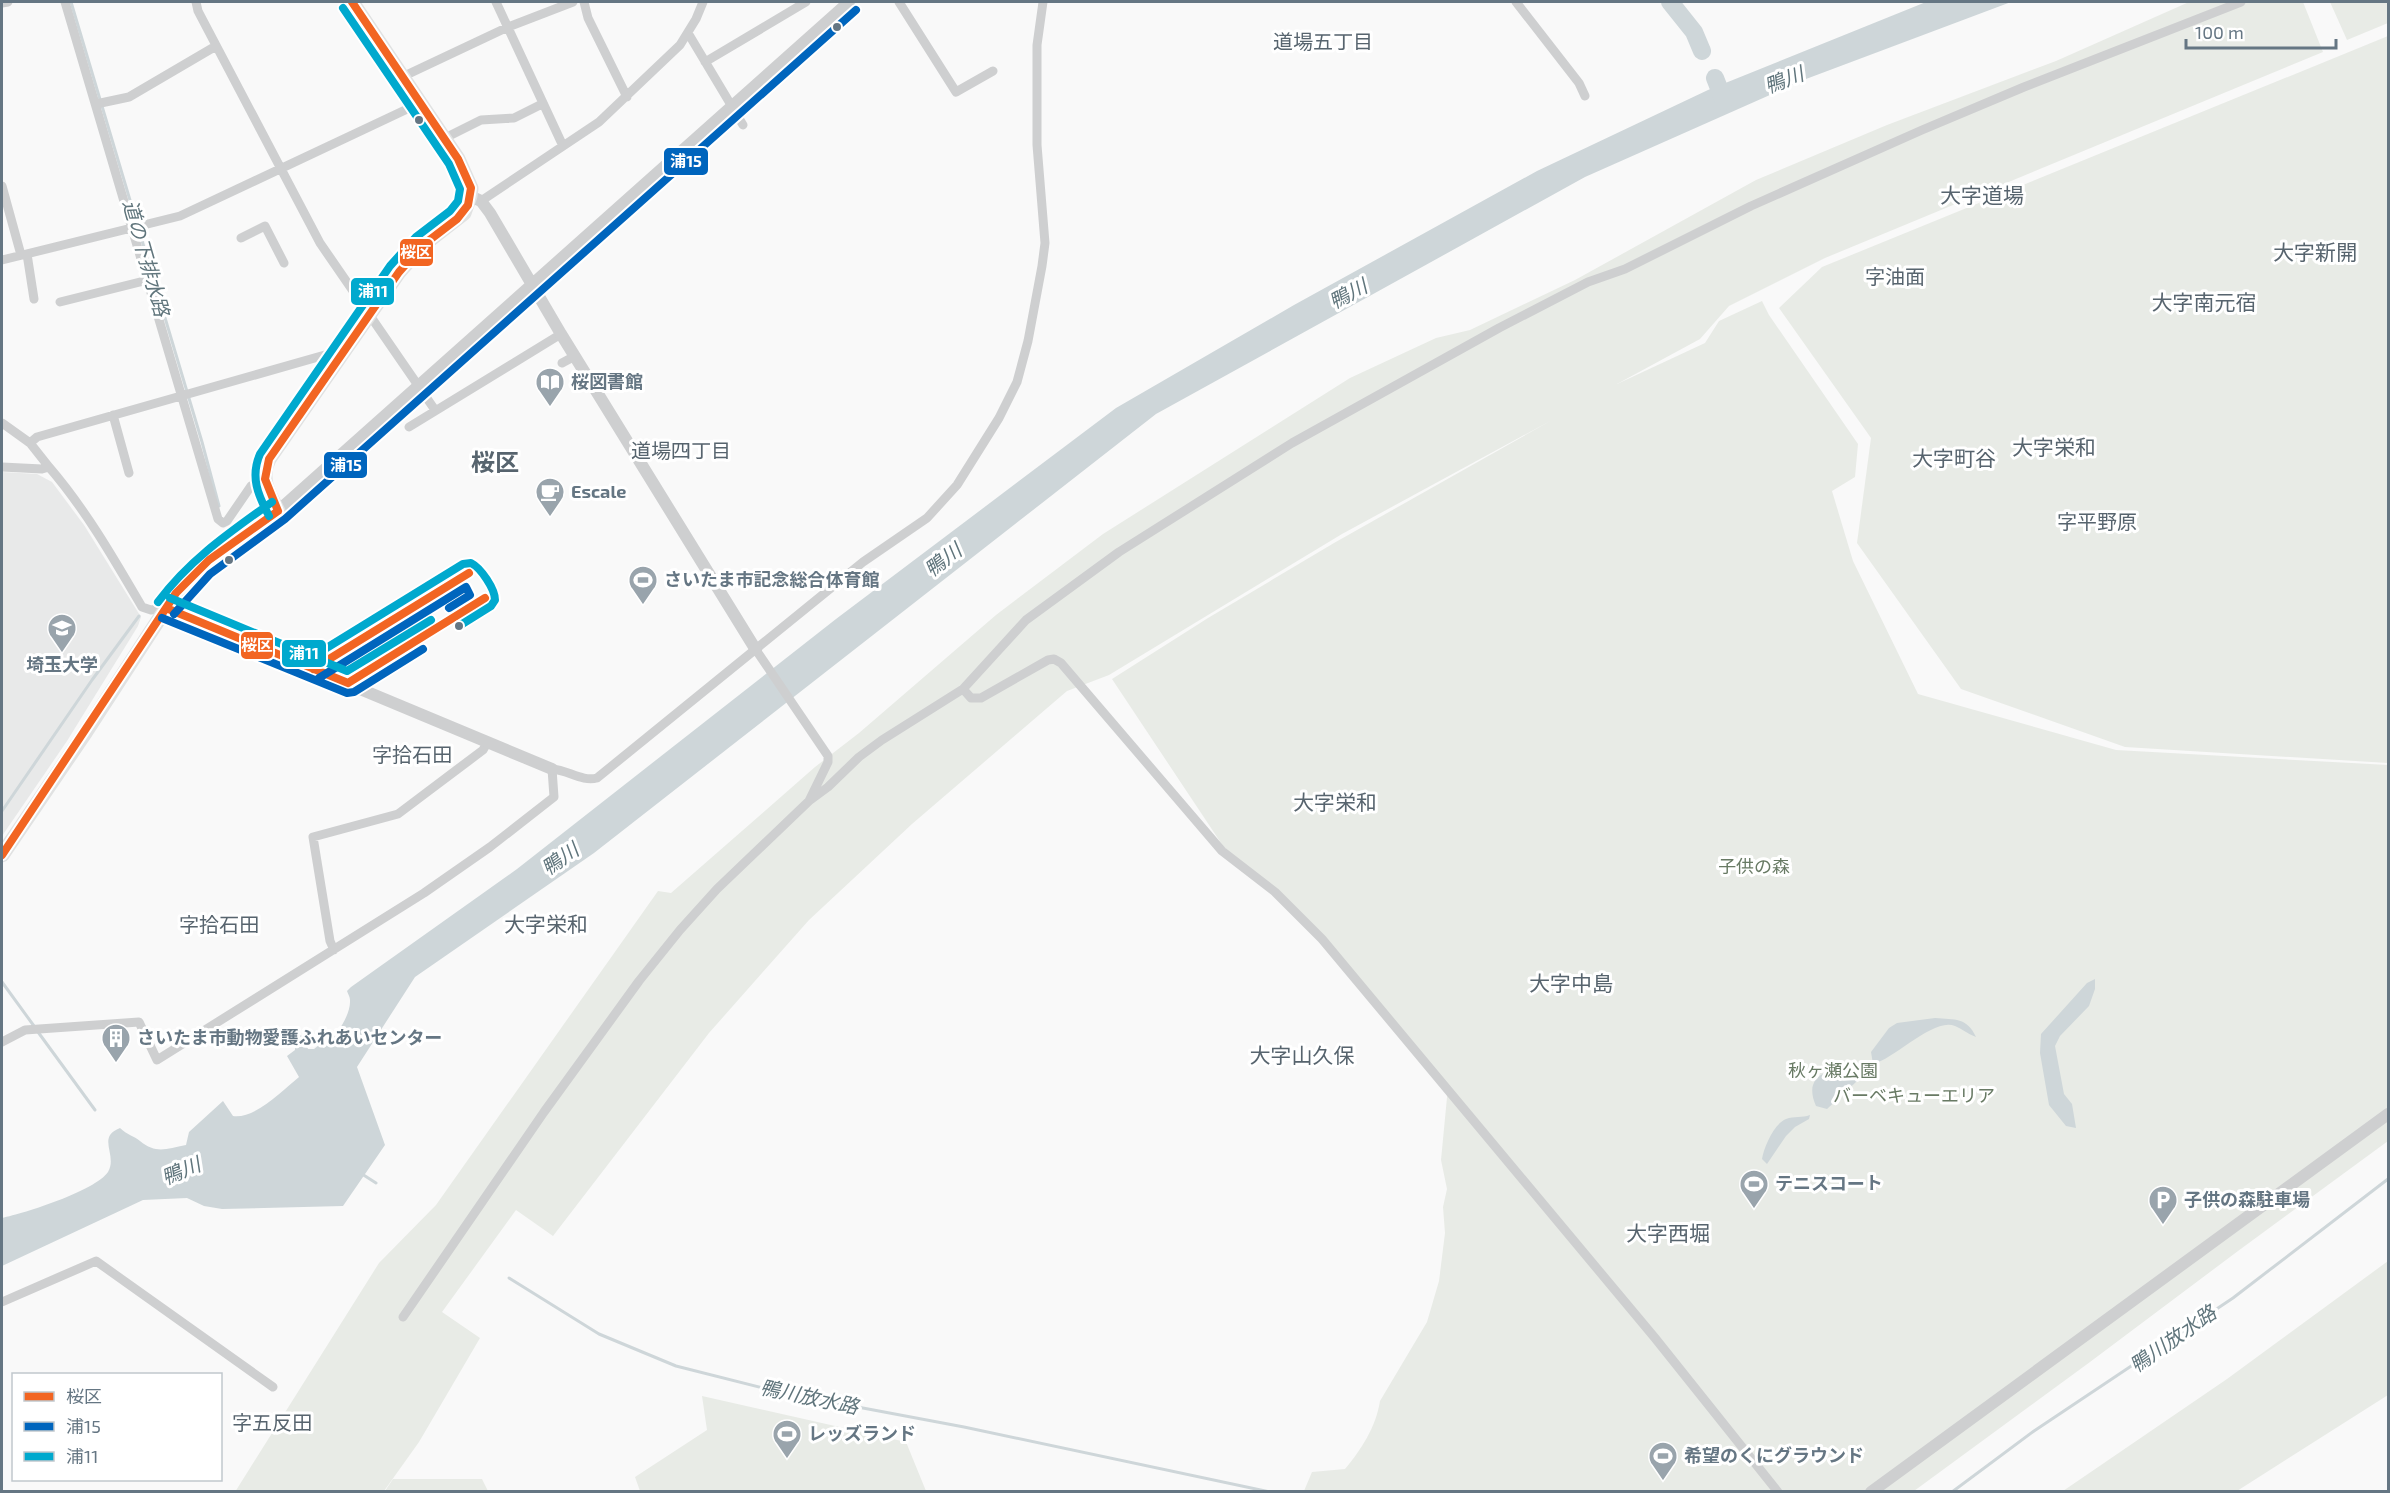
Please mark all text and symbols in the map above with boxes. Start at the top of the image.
scale bar [2186,12,2336,50]
unlabelled marker [831,21,843,33]
text: 100 m [2195,21,2244,43]
district label: 道場五丁目 [1273,29,1373,53]
water label: 鴨川 [1761,60,1808,97]
unlabelled marker [413,114,425,126]
line badge: 浦15 [663,147,709,176]
text: 浦15 [670,151,702,170]
district label: 大字道場 [1940,182,2024,207]
water label: 道の下排水路 [119,197,176,321]
line badge: 桜区 [399,238,434,267]
district label: 大字新開 [2273,239,2357,264]
text: 桜区 [400,242,432,261]
district label: 字油面 [1865,264,1925,288]
water label: 鴨川 [1324,272,1373,313]
line badge: 浦11 [350,277,395,306]
text: 浦11 [358,281,388,300]
district label: 大字南元宿 [2152,289,2257,314]
library icon: 桜図書館 [534,366,566,408]
place label: 桜図書館 [571,370,643,392]
district label: 大字栄和 [2012,434,2096,459]
district label: 道場四丁目 [631,438,731,462]
district label: 大字町谷 [1912,445,1996,470]
district label: 桜区 [471,447,519,476]
line badge: 浦15 [323,451,368,479]
text: 浦15 [330,455,362,474]
cafe icon: Escale [534,476,566,518]
place label: Escale [571,480,626,502]
district label: 字平野原 [2057,509,2137,533]
water label: 鴨川 [919,536,967,581]
unlabelled marker [223,554,235,566]
sports icon: さいたま市記念総合体育館 [627,564,659,606]
place label: さいたま市記念総合体育館 [664,568,879,590]
school or university icon: 埼玉大学 [46,612,78,654]
unlabelled marker [453,620,465,632]
line badge: 桜区 [240,631,274,660]
text: 桜区 [241,635,273,654]
line badge: 浦11 [281,639,327,668]
text: 浦11 [289,643,319,662]
place label: 埼玉大学 [26,653,98,675]
district label: 字拾石田 [372,742,452,766]
district label: 大字栄和 [1293,789,1377,814]
water label: 鴨川 [536,836,584,879]
park label: 子供の森 [1718,855,1790,877]
district label: 大字栄和 [504,911,588,936]
district label: 字拾石田 [179,912,259,936]
district label: 大字中島 [1529,970,1613,995]
building icon: さいたま市動物愛護ふれあいセンター [100,1022,132,1064]
place label: さいたま市動物愛護ふれあいセンター [137,1026,442,1048]
district label: 大字山久保 [1250,1042,1355,1067]
park label: 秋ヶ瀬公園 [1788,1059,1878,1081]
park label: バーベキューエリア [1833,1084,1995,1106]
water label: 鴨川 [158,1150,206,1189]
sports icon: テニスコート [1738,1168,1770,1210]
place label: テニスコート [1775,1172,1883,1194]
parking icon: 子供の森駐車場 [2147,1184,2179,1226]
place label: 子供の森駐車場 [2184,1188,2310,1210]
district label: 大字西堀 [1626,1220,1710,1245]
water label: 鴨川放水路 [2125,1299,2222,1377]
legend [12,1373,222,1481]
water label: 鴨川放水路 [758,1374,863,1419]
text: 桜区 [66,1385,102,1407]
district label: 字五反田 [232,1410,312,1434]
text: 浦15 [66,1415,101,1437]
sports icon: レッズランド [771,1418,803,1460]
place label: レッズランド [808,1422,916,1444]
sports icon: 希望のくにグラウンド [1647,1440,1679,1482]
place label: 希望のくにグラウンド [1684,1444,1864,1466]
text: 浦11 [66,1445,98,1467]

